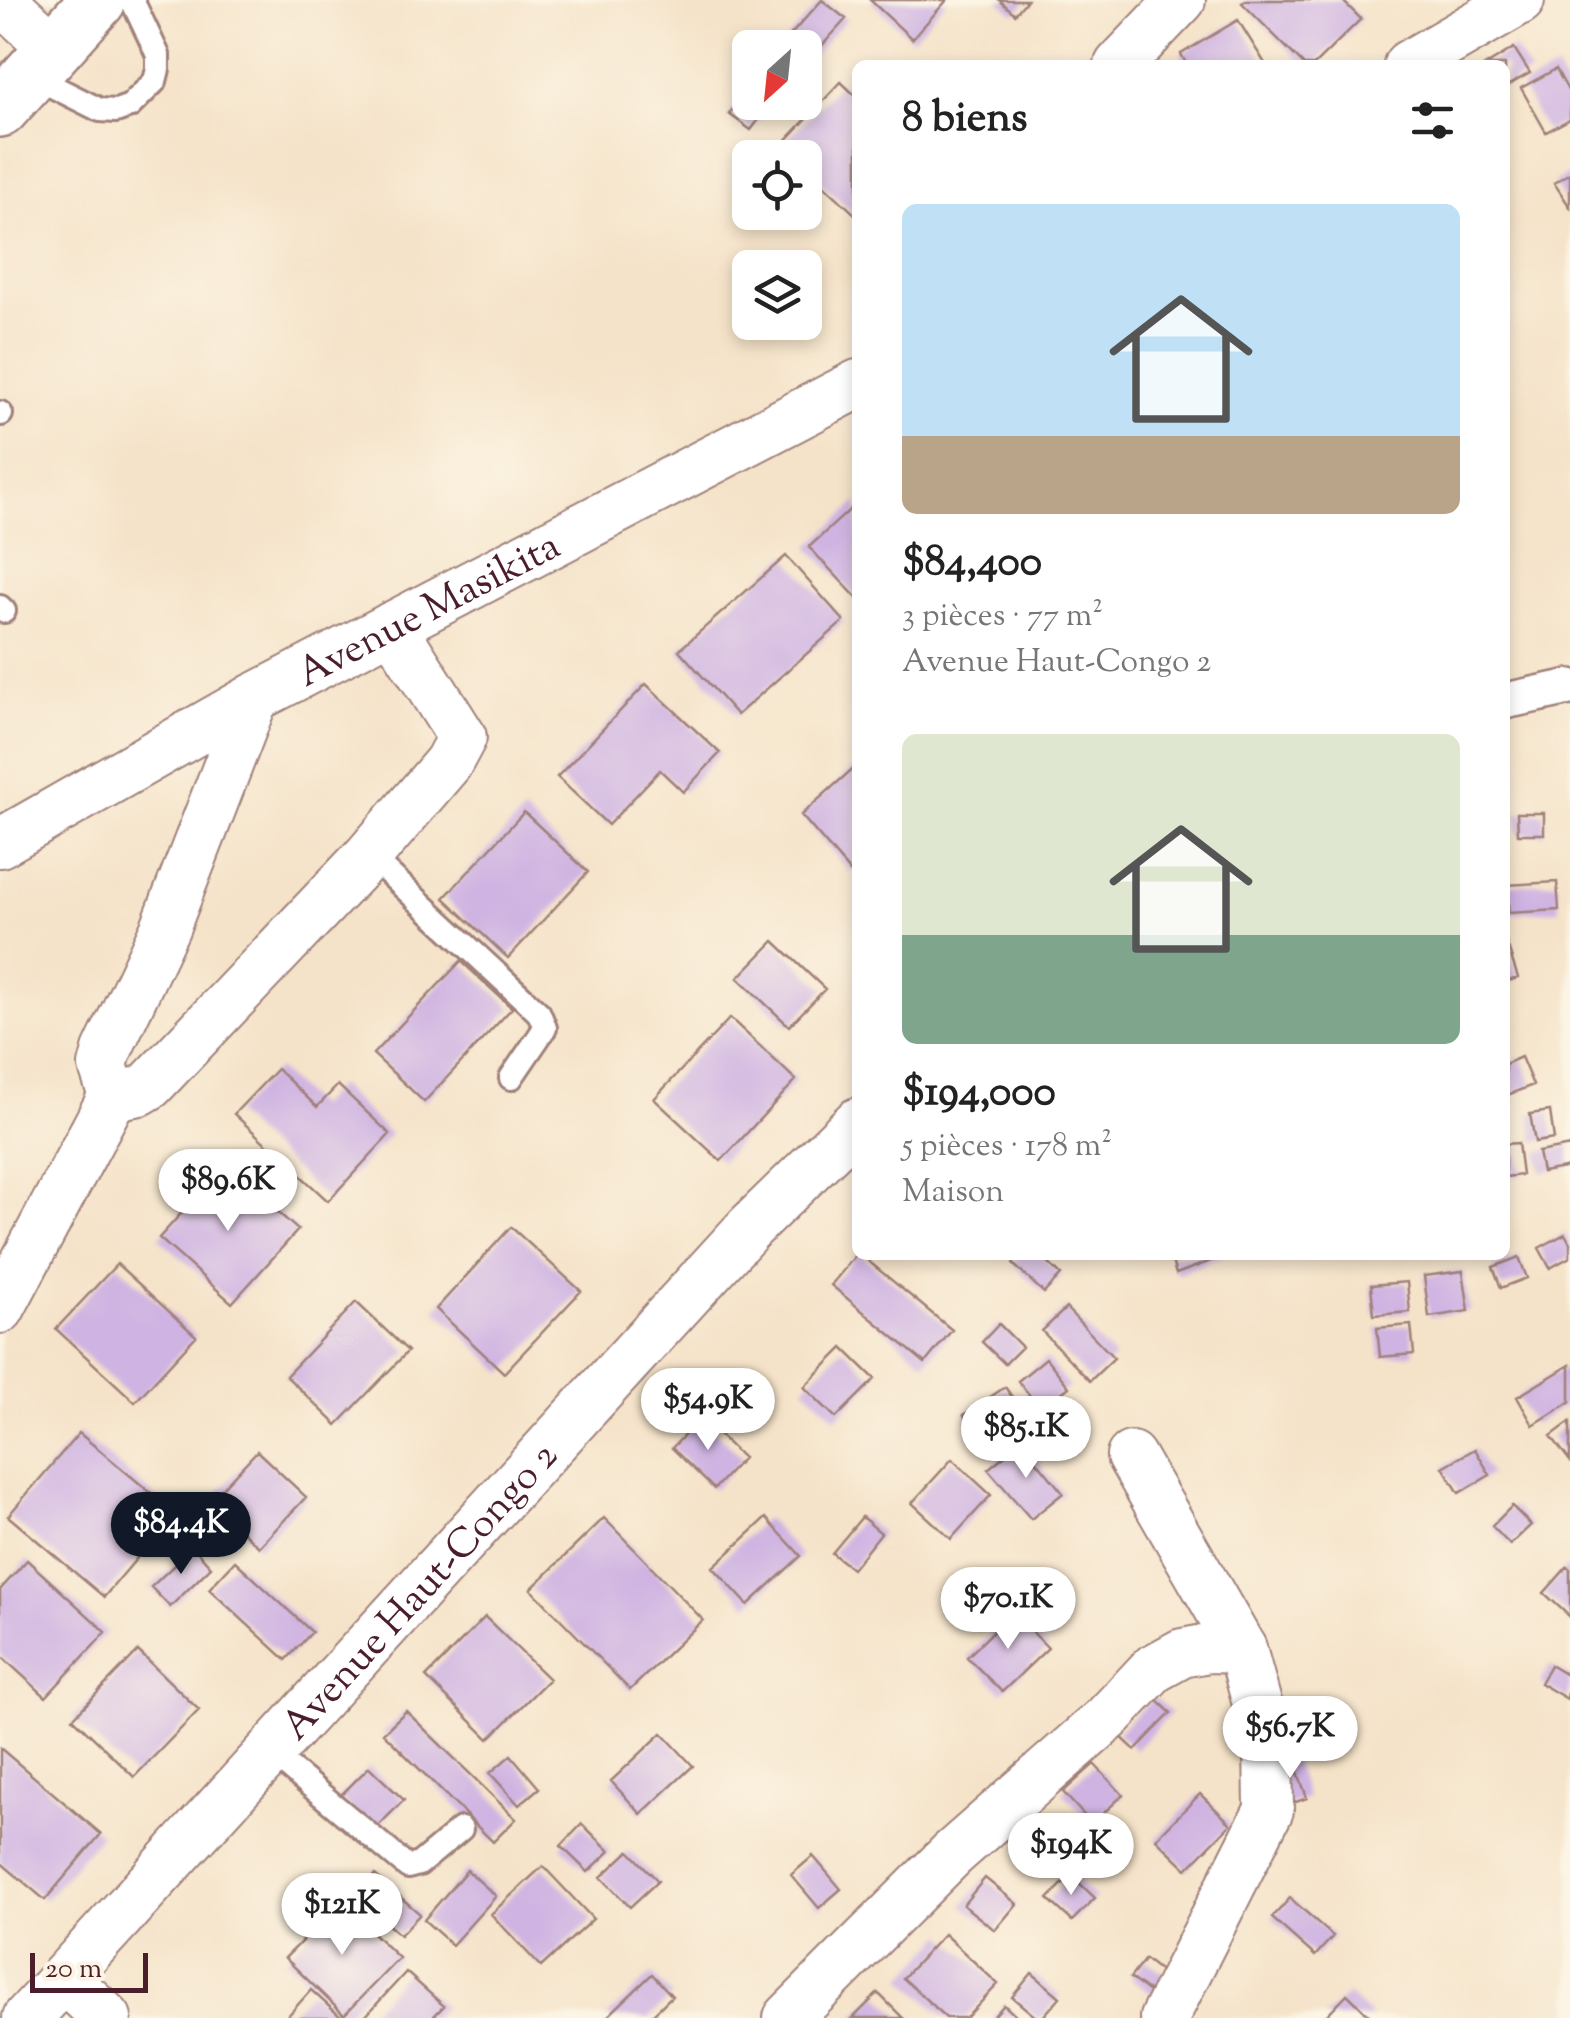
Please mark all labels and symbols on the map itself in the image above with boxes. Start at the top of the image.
north arrow [732,30,822,120]
street label: Avenue Masikita [288,520,571,704]
pin: $89.6K [147,1149,309,1234]
pin: $54.9K [627,1368,789,1453]
pin: $85.1K [945,1396,1107,1481]
street label: Avenue Haut-Congo 2 [270,1431,573,1755]
pin: $84.4K [100,1492,262,1577]
pin: $70.1K [927,1567,1089,1652]
pin: $56.7K [1209,1696,1371,1781]
pin: $194K [1001,1813,1141,1898]
pin: $121K [272,1873,412,1958]
scale bar [30,1948,148,1992]

